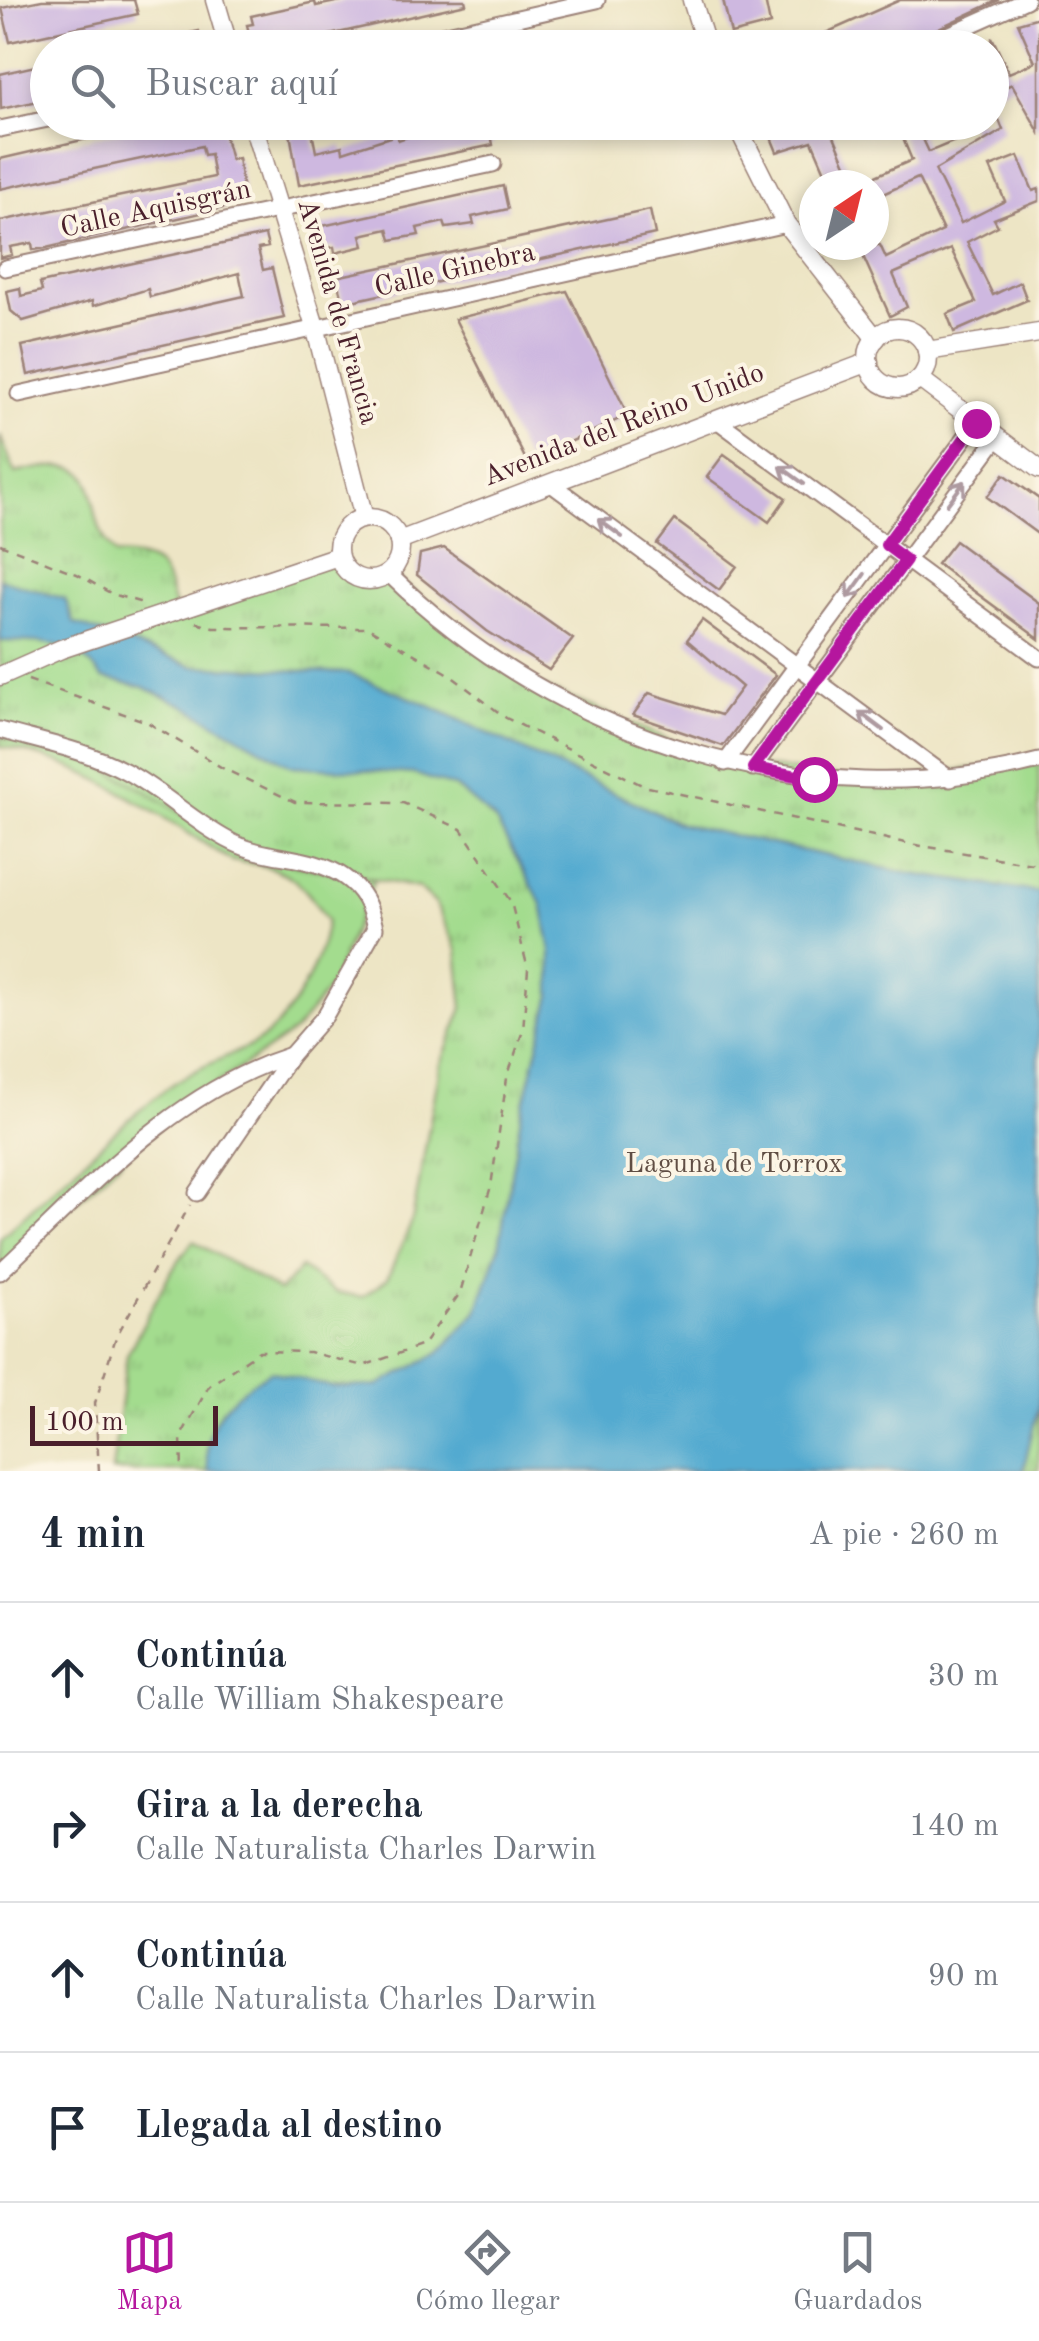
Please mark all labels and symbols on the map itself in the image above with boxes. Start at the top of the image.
north arrow [799,170,889,260]
street label: Calle Aquisgrán [58,176,254,244]
street label: Avenida de Francia [291,196,383,428]
street label: Calle Ginebra [372,239,538,303]
street label: Avenida del Reino Unido [480,359,768,493]
route end [954,401,1000,447]
one-way arrow [779,465,806,486]
one-way arrow [946,480,967,507]
one-way arrow [597,518,624,539]
one-way arrow [846,572,867,599]
one-way arrow [858,711,885,732]
route start [792,757,838,803]
park label: Laguna de Torrox [625,1151,843,1179]
scale bar [30,1401,218,1446]

